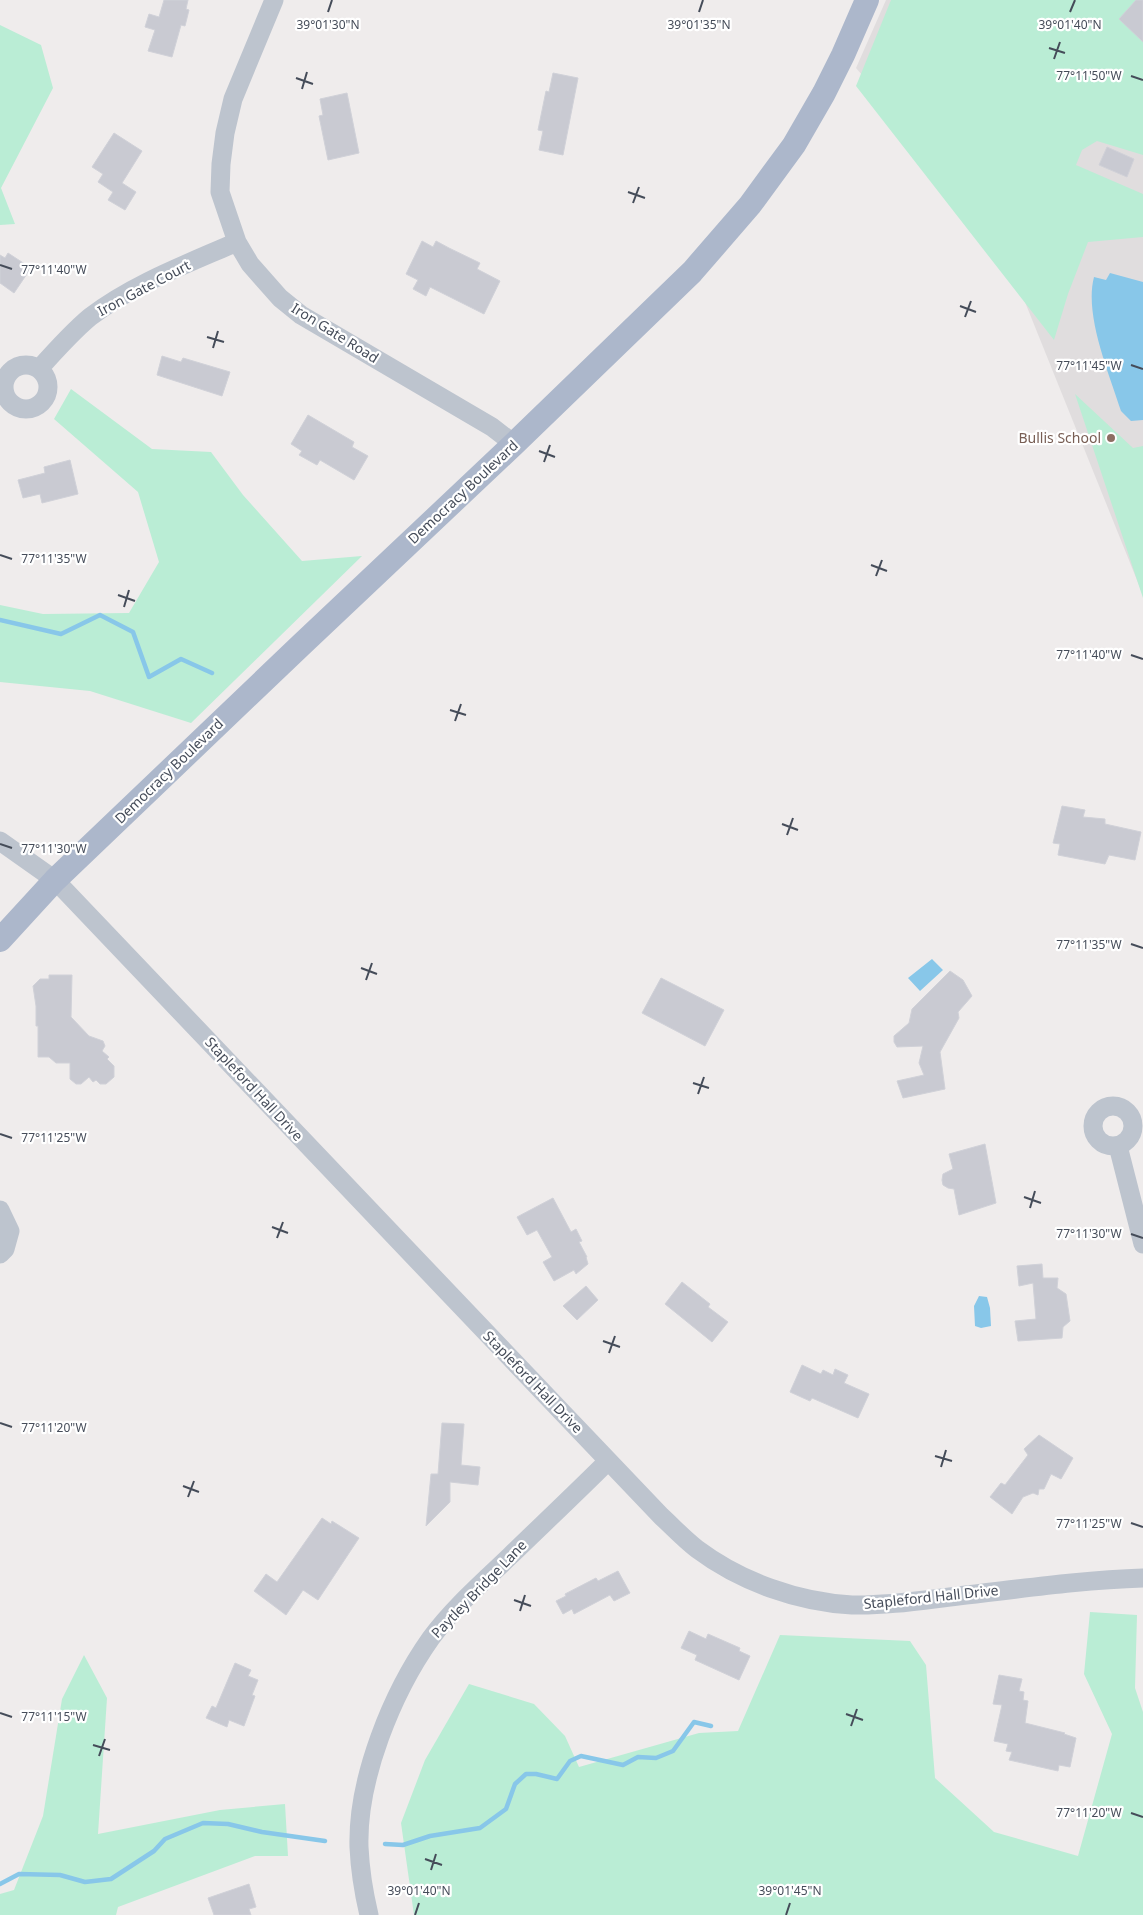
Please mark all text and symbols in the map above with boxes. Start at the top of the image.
text: 39°01'30"N [296,16,360,33]
text: 39°01'35"N [667,16,731,33]
text: 39°01'40"N [1038,16,1102,33]
text: 77°11'50"W [1056,67,1122,84]
street label: Iron Gate Court [94,255,193,320]
text: 77°11'40"W [21,261,87,278]
street label: Iron Gate Road [288,298,382,367]
text: 77°11'45"W [1056,357,1122,374]
place label: Bullis School [1018,428,1101,447]
marker: Bullis School [1105,432,1117,444]
street label: Democracy Boulevard [404,436,522,548]
text: 77°11'35"W [21,550,87,567]
text: 77°11'40"W [1056,646,1122,663]
street label: Democracy Boulevard [110,714,227,827]
text: 77°11'30"W [21,840,87,857]
text: 77°11'35"W [1056,936,1122,953]
street label: Stapleford Hall Drive [201,1033,308,1145]
text: 77°11'25"W [21,1129,87,1146]
text: 77°11'30"W [1056,1225,1122,1242]
street label: Stapleford Hall Drive [479,1326,587,1437]
text: 77°11'20"W [21,1419,87,1436]
text: 77°11'25"W [1056,1515,1122,1532]
street label: Paytley Bridge Lane [427,1535,531,1642]
street label: Stapleford Hall Drive [863,1580,999,1613]
text: 77°11'15"W [21,1708,87,1725]
text: 77°11'20"W [1056,1804,1122,1821]
text: 39°01'40"N [387,1882,451,1899]
text: 39°01'45"N [758,1882,822,1899]

